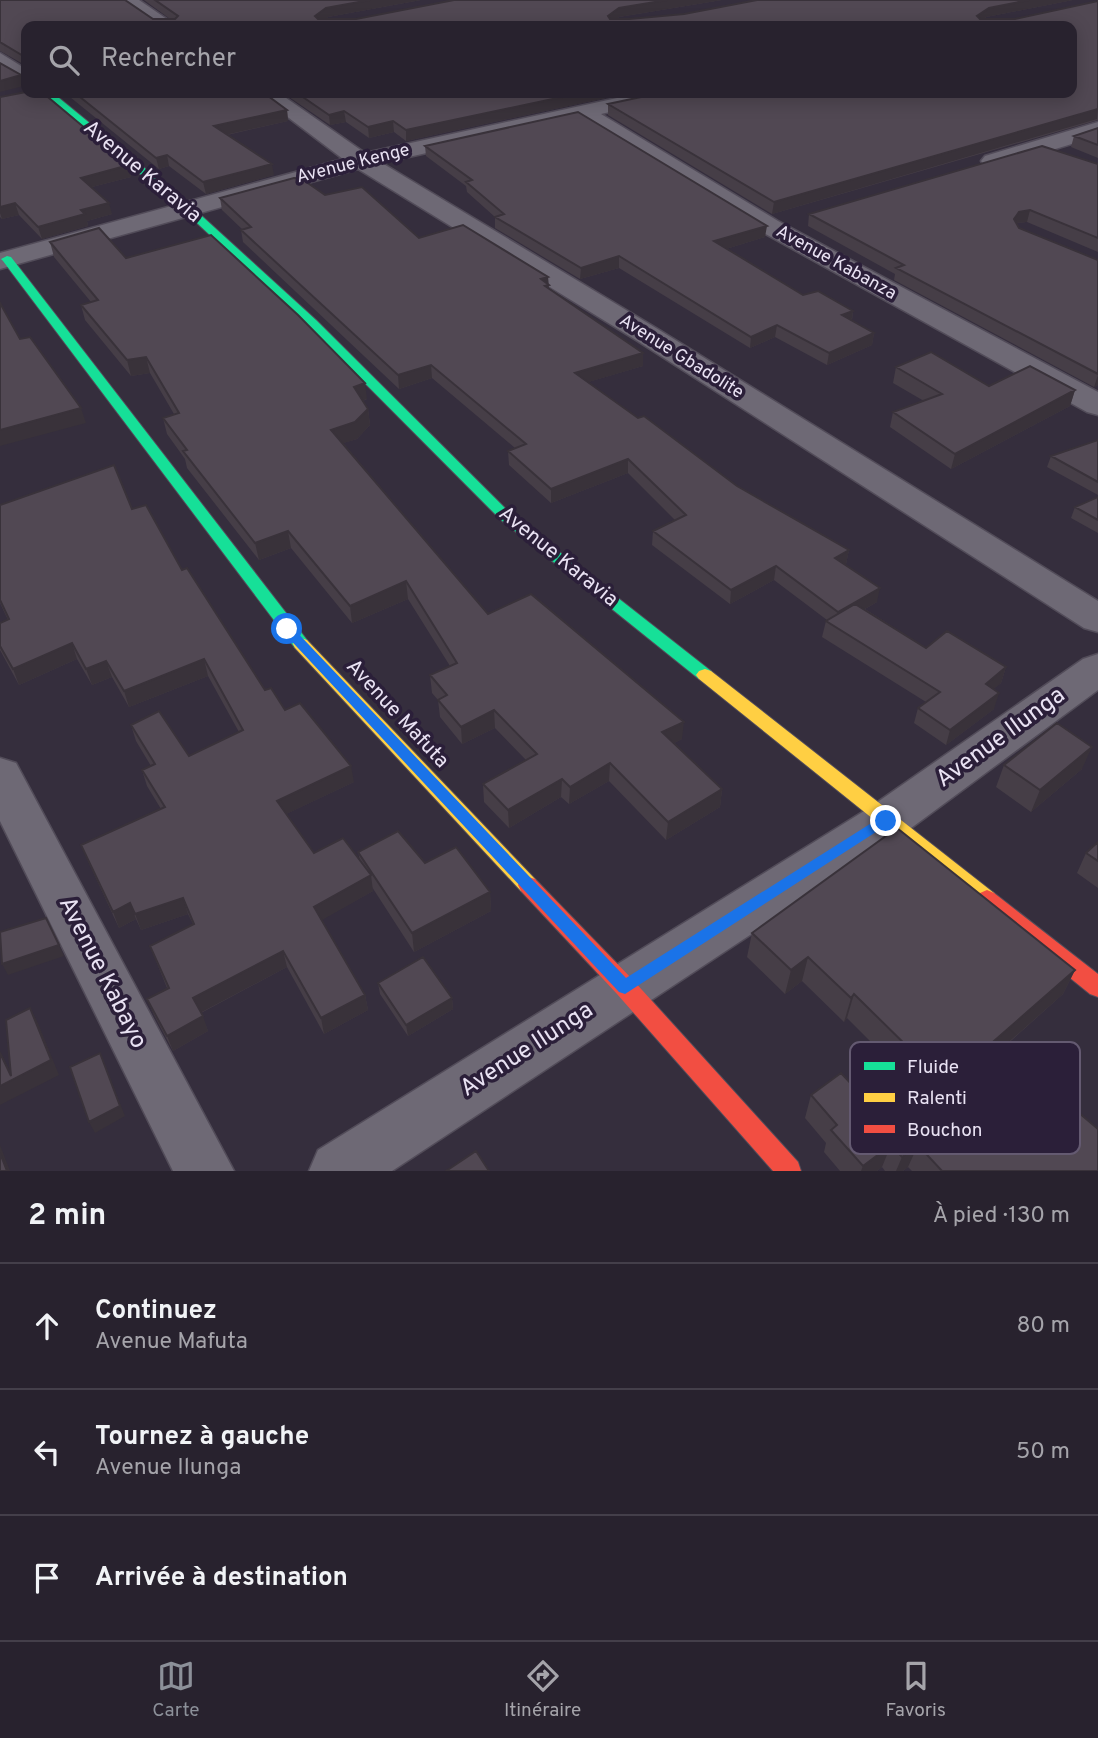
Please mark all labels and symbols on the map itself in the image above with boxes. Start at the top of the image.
street label: Avenue Karavia [77,115,207,229]
street label: Avenue Kenge [294,139,412,189]
street label: Avenue Kabanza [772,220,900,306]
street label: Avenue Gbadolite [614,309,748,405]
street label: Avenue Karavia [493,501,623,613]
route start [271,613,302,644]
street label: Avenue Mafuta [340,654,454,774]
street label: Avenue Ilunga [930,681,1072,795]
route end [870,805,901,836]
street label: Avenue Kabayo [51,892,153,1054]
street label: Avenue Ilunga [455,996,599,1104]
legend [850,1042,1080,1154]
text: Fluide [907,1056,959,1080]
text: Ralenti [907,1087,967,1111]
text: Bouchon [907,1119,983,1143]

